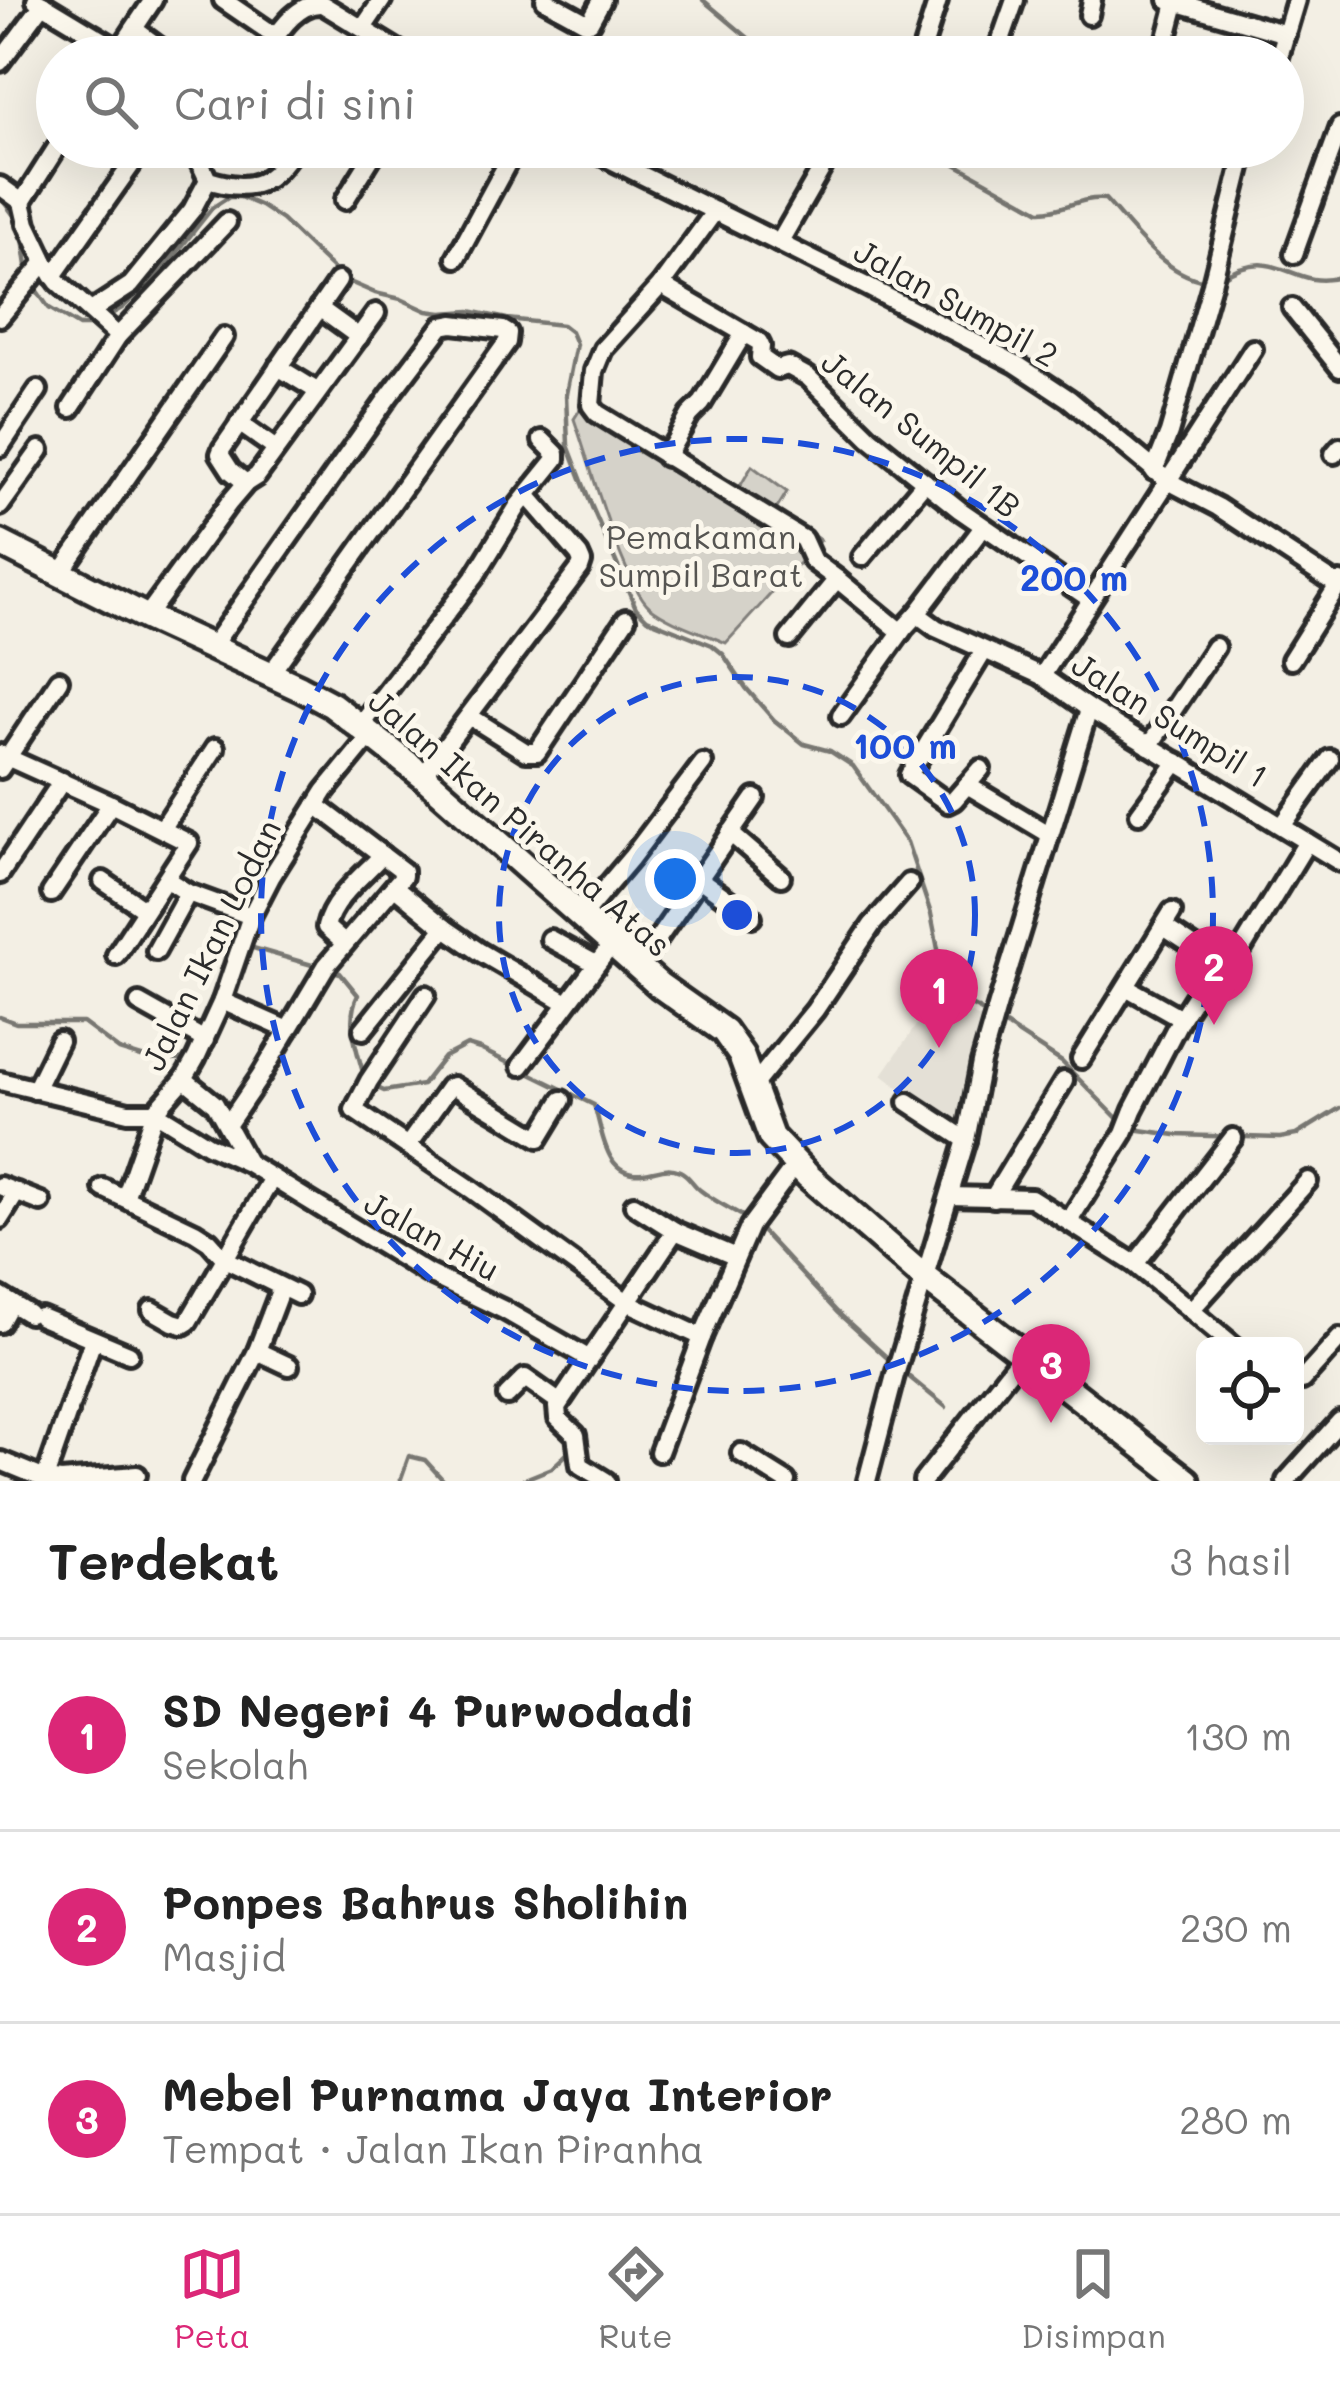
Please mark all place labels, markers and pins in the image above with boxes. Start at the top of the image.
centre of rings [716,894,758,936]
pin: 2 [1175,926,1253,1025]
pin: 1 [900,949,978,1048]
pin: 3 [1012,1324,1090,1423]

